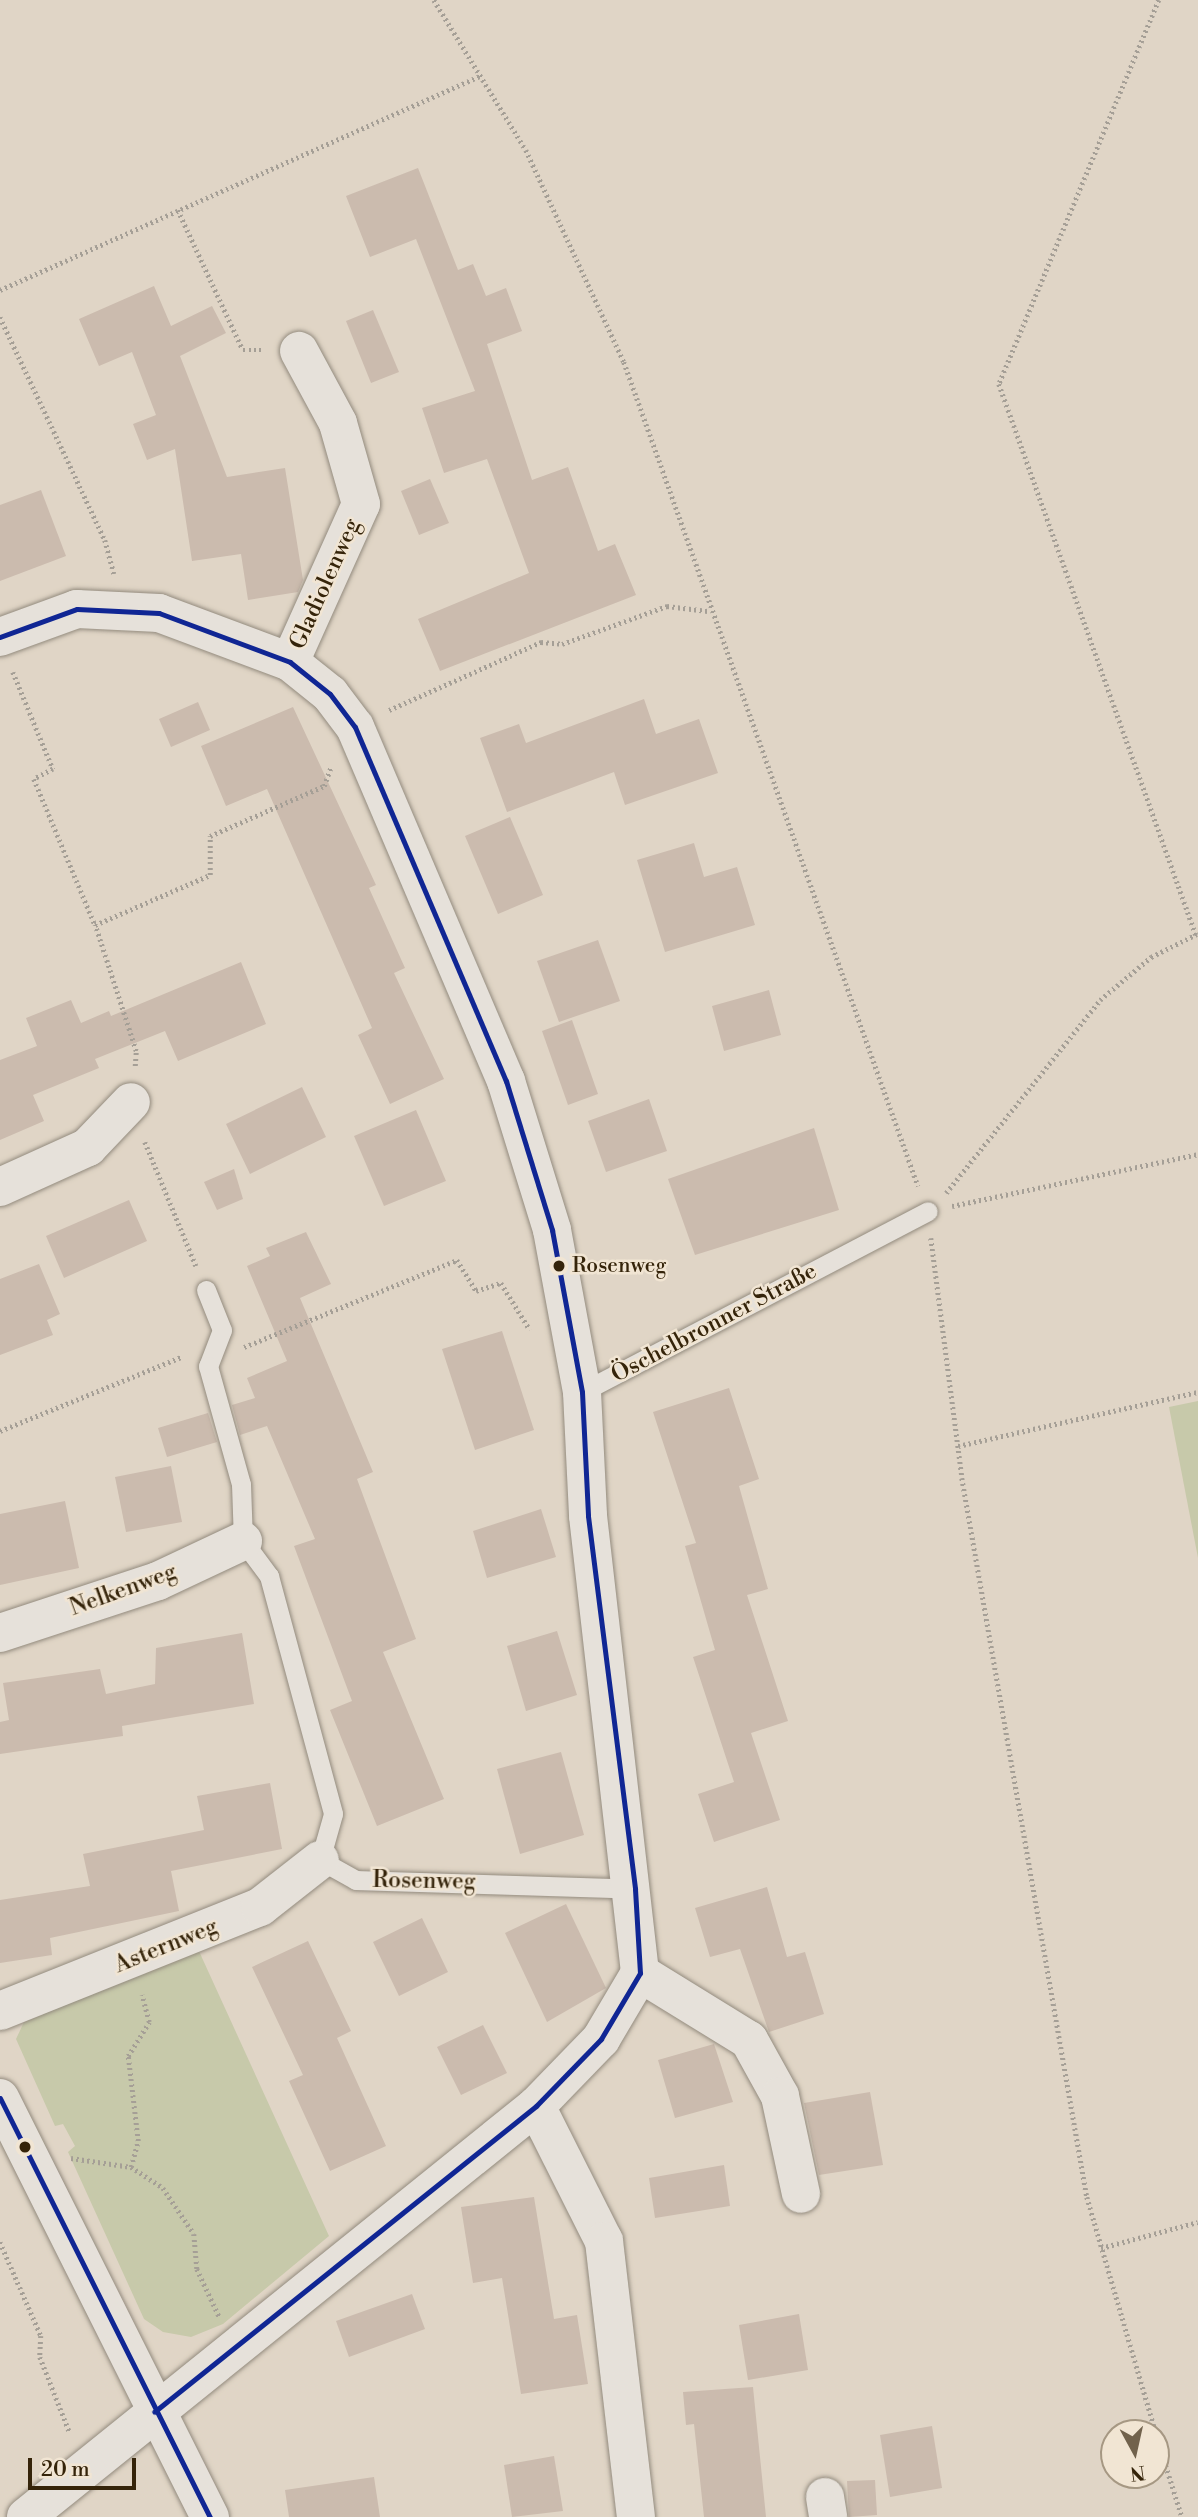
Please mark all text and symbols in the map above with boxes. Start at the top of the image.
street label: Gladiolenweg [284,514,366,654]
place label: Rosenweg [572,1253,666,1279]
street label: Öschelbronner Straße [607,1257,821,1389]
marker: Rosenweg [552,1259,566,1273]
street label: Nelkenweg [66,1558,180,1622]
street label: Rosenweg [372,1866,476,1896]
street label: Asternweg [110,1913,222,1979]
unlabelled marker [18,2140,32,2154]
north arrow [1100,2419,1170,2489]
scale bar [32,2444,140,2488]
text: 20 m [41,2457,90,2483]
text: N [1129,2460,1147,2486]

